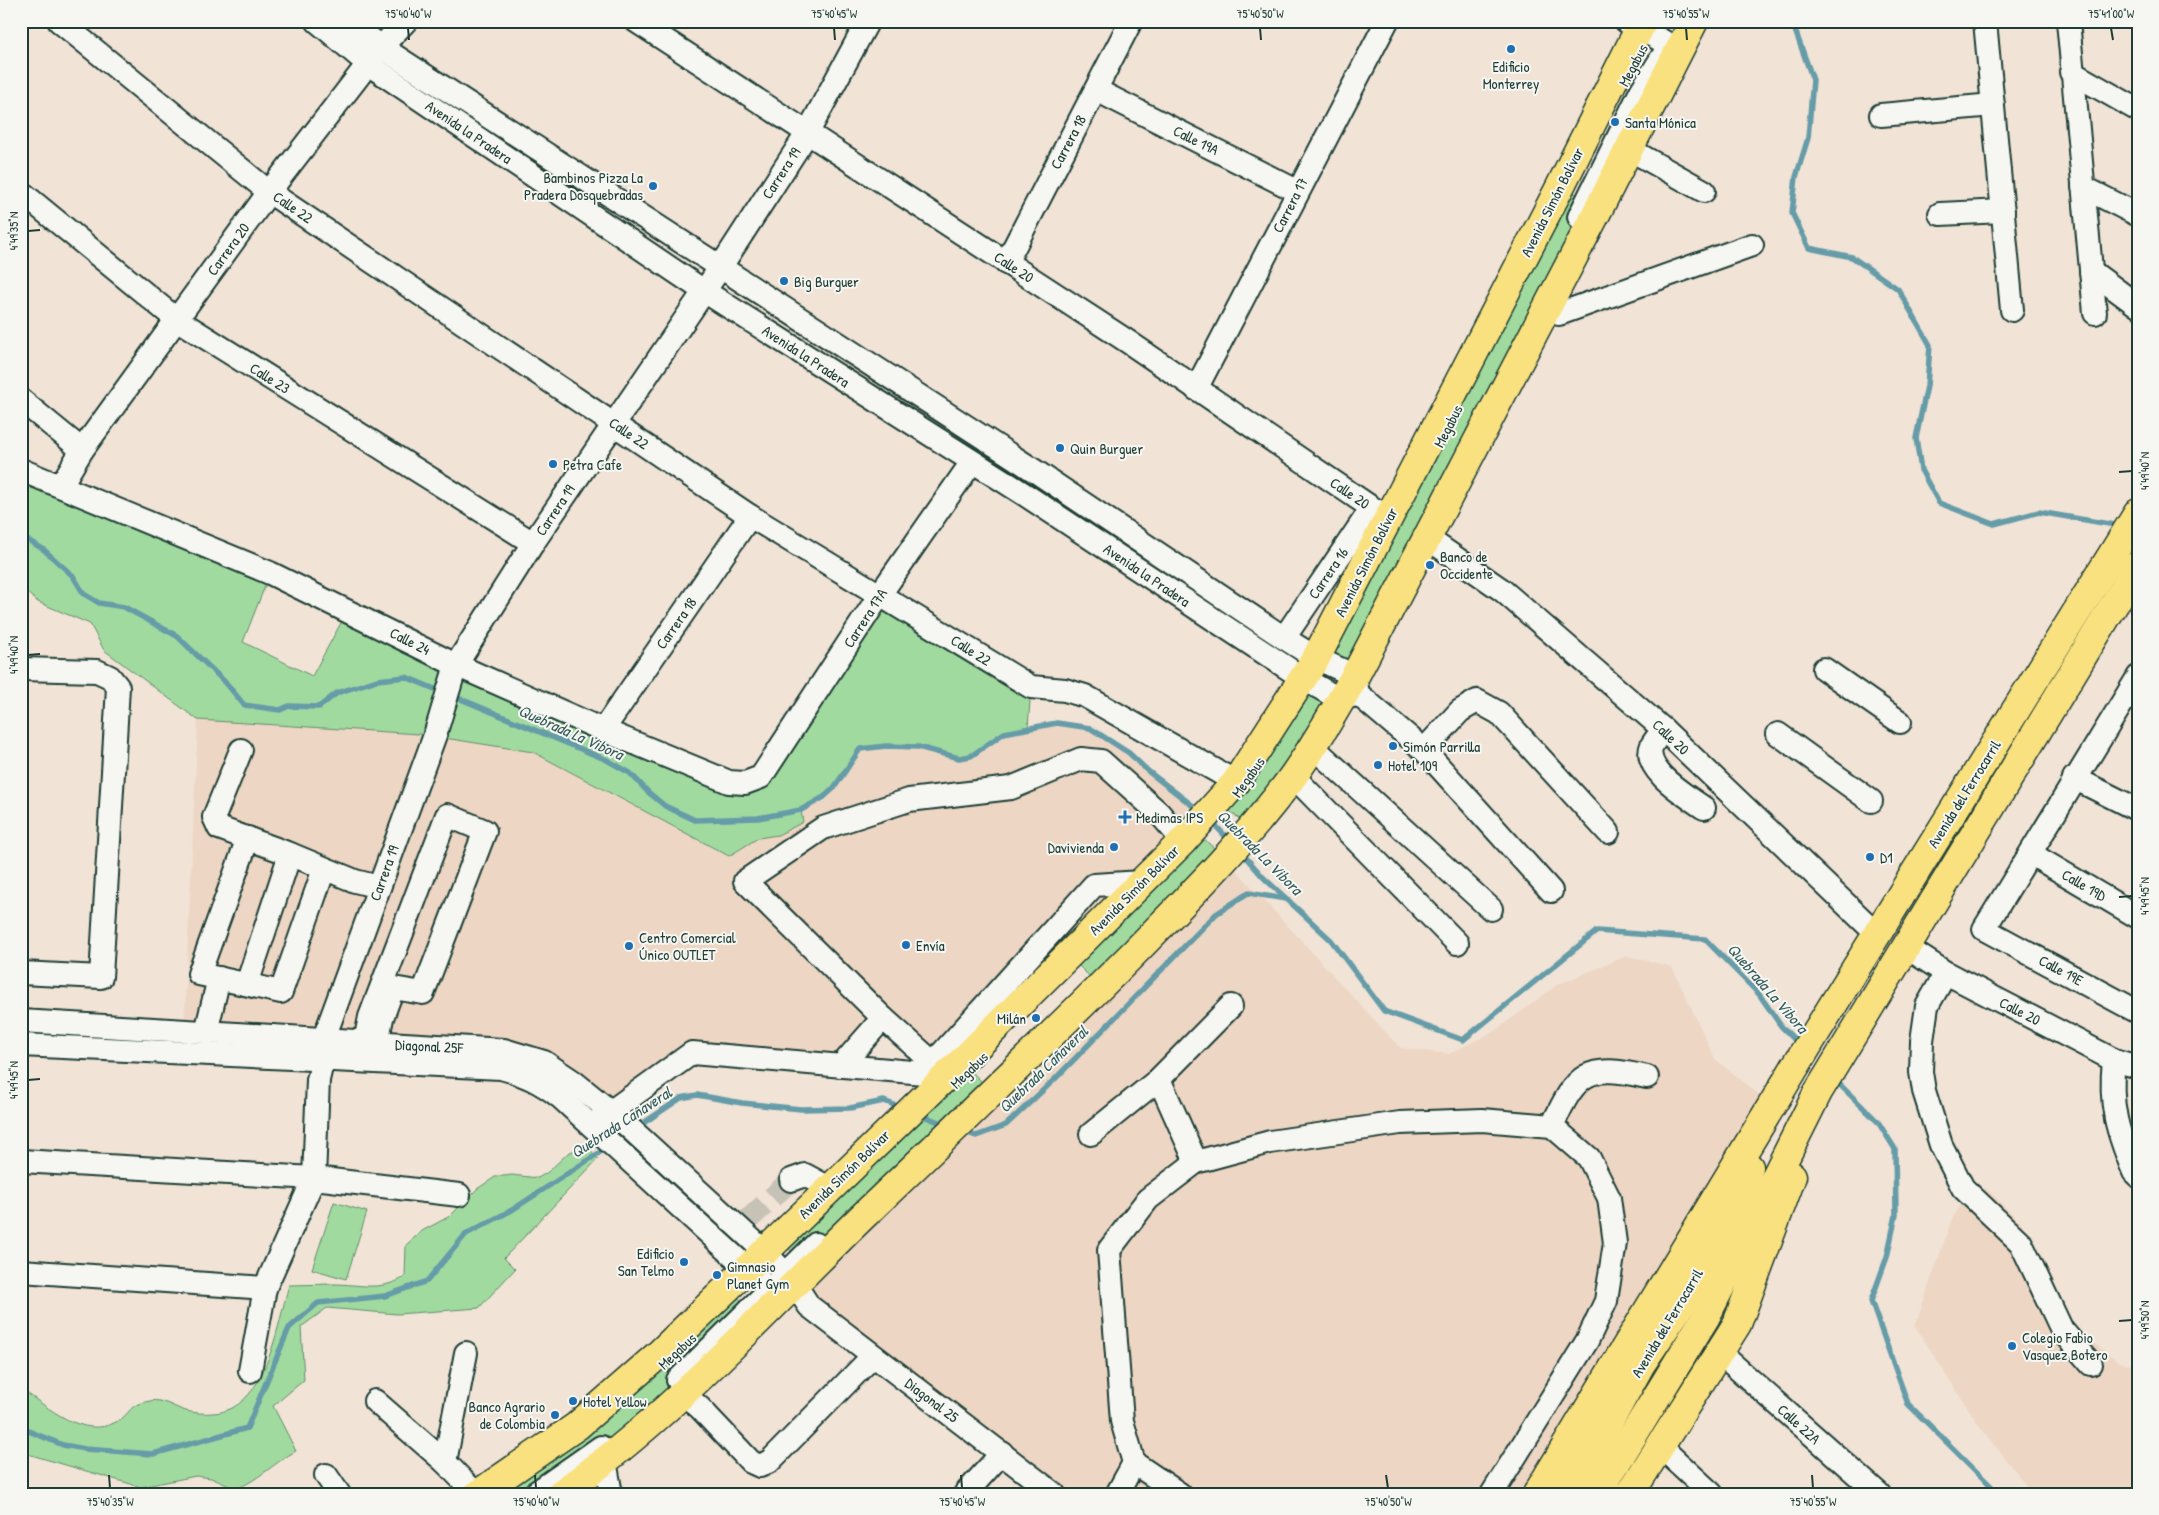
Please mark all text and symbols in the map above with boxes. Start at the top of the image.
text: 75°40'40"W [385,5,432,22]
text: 75°40'45"W [811,5,858,22]
text: 75°40'50"W [1236,5,1284,22]
text: 75°40'55"W [1663,5,1710,22]
text: 75°41'00"W [2088,5,2135,22]
street label: Megabus [1613,40,1653,90]
marker: Edificio Monterrey [1505,43,1517,55]
place label: Edificio Monterrey [1483,56,1539,94]
street label: Avenida la Pradera [422,95,517,169]
street label: Carrera 18 [1045,111,1091,173]
place label: Santa Mónica [1625,112,1696,133]
marker: Santa Mónica [1609,116,1621,128]
street label: Calle 19A [1170,120,1223,160]
street label: Carrera 19 [756,143,806,203]
street label: Avenida Simón Bolívar [1515,144,1589,260]
place label: Bambinos Pizza La Pradera Dosquebradas [524,167,643,205]
street label: Carrera 17 [1267,174,1313,236]
marker: Bambinos Pizza La Pradera Dosquebradas [647,180,659,192]
street label: Calle 22 [269,186,317,228]
text: 4°49'35"N [5,212,22,250]
street label: Carrera 20 [202,218,254,280]
street label: Calle 20 [990,246,1038,288]
place label: Big Burguer [794,271,859,292]
marker: Big Burguer [778,275,790,287]
street label: Avenida la Pradera [758,320,854,392]
street label: Calle 23 [246,358,294,399]
street label: Megabus [1428,401,1468,451]
street label: Calle 22 [605,412,653,454]
place label: Quin Burguer [1070,438,1143,459]
marker: Quin Burguer [1054,442,1066,454]
text: 4°49'40"N [2136,452,2153,490]
place label: Petra Cafe [563,454,622,475]
marker: Petra Cafe [547,458,559,470]
street label: Calle 20 [1326,472,1374,514]
street label: Carrera 19 [530,480,580,540]
street label: Avenida Simón Bolívar [1329,504,1403,620]
street label: Avenida la Pradera [1100,538,1195,612]
street label: Carrera 16 [1303,543,1353,603]
place label: Banco de Occidente [1440,546,1493,584]
marker: Banco de Occidente [1424,559,1436,571]
street label: Carrera 17A [838,584,892,652]
street label: Carrera 18 [651,593,701,653]
street label: Calle 24 [386,622,434,660]
street label: Calle 22 [947,629,995,671]
text: 4°49'40"N [5,636,22,674]
water label: Quebrada La Vibora [515,699,628,766]
street label: Calle 20 [1648,714,1694,760]
place label: Simón Parrilla [1403,736,1480,757]
street label: Avenida del Ferrocarril [1922,736,2006,852]
marker: Simón Parrilla [1387,740,1399,752]
street label: Megabus [1226,752,1270,802]
place label: Hotel 109 [1388,755,1438,776]
marker: Hotel 109 [1372,759,1384,771]
water label: Quebrada La Vibora [1212,804,1309,901]
place label: Medimas IPS [1136,807,1203,828]
marker: Medimas IPS [1118,810,1132,824]
place label: Davivienda [1048,837,1104,858]
street label: Avenida Simón Bolívar [1084,840,1184,940]
marker: Davivienda [1108,841,1120,853]
street label: Carrera 19 [364,842,404,904]
place label: D1 [1880,847,1893,868]
marker: D1 [1864,851,1876,863]
street label: Calle 19D [2058,864,2111,907]
text: 4°49'45"N [2136,877,2153,915]
place label: Centro Comercial Único OUTLET [639,927,736,965]
place label: Envía [916,935,945,956]
water label: Quebrada La Vibora [1723,938,1814,1039]
marker: Envía [900,939,912,951]
marker: Centro Comercial Único OUTLET [623,940,635,952]
street label: Calle 19E [2035,950,2087,991]
street label: Calle 20 [1996,992,2044,1030]
place label: Milán [997,1008,1026,1029]
marker: Milán [1030,1012,1042,1024]
water label: Quebrada Cañaveral [993,1020,1093,1117]
street label: Diagonal 25F [394,1034,464,1058]
street label: Megabus [945,1047,993,1093]
text: 4°49'45"N [5,1061,22,1099]
water label: Quebrada Cañaveral [566,1081,676,1163]
street label: Avenida Simón Bolívar [794,1125,895,1223]
place label: Edificio San Telmo [618,1243,674,1281]
marker: Edificio San Telmo [678,1256,690,1268]
place label: Gimnasio Planet Gym [727,1256,789,1294]
street label: Avenida del Ferrocarril [1626,1265,1708,1381]
marker: Gimnasio Planet Gym [711,1269,723,1281]
text: 4°49'50"N [2136,1301,2153,1339]
place label: Colegio Fabio Vasquez Botero [2022,1327,2107,1365]
street label: Megabus [653,1328,701,1374]
marker: Colegio Fabio Vasquez Botero [2006,1340,2018,1352]
street label: Diagonal 25 [901,1373,964,1428]
place label: Hotel Yellow [583,1391,647,1412]
marker: Hotel Yellow [567,1395,579,1407]
place label: Banco Agrario de Colombia [469,1396,545,1434]
street label: Calle 22A [1773,1399,1826,1449]
marker: Banco Agrario de Colombia [549,1409,561,1421]
text: 75°40'35"W [86,1493,134,1510]
text: 75°40'40"W [513,1493,560,1510]
text: 75°40'45"W [939,1493,986,1510]
text: 75°40'50"W [1364,1493,1412,1510]
text: 75°40'55"W [1790,1493,1837,1510]

